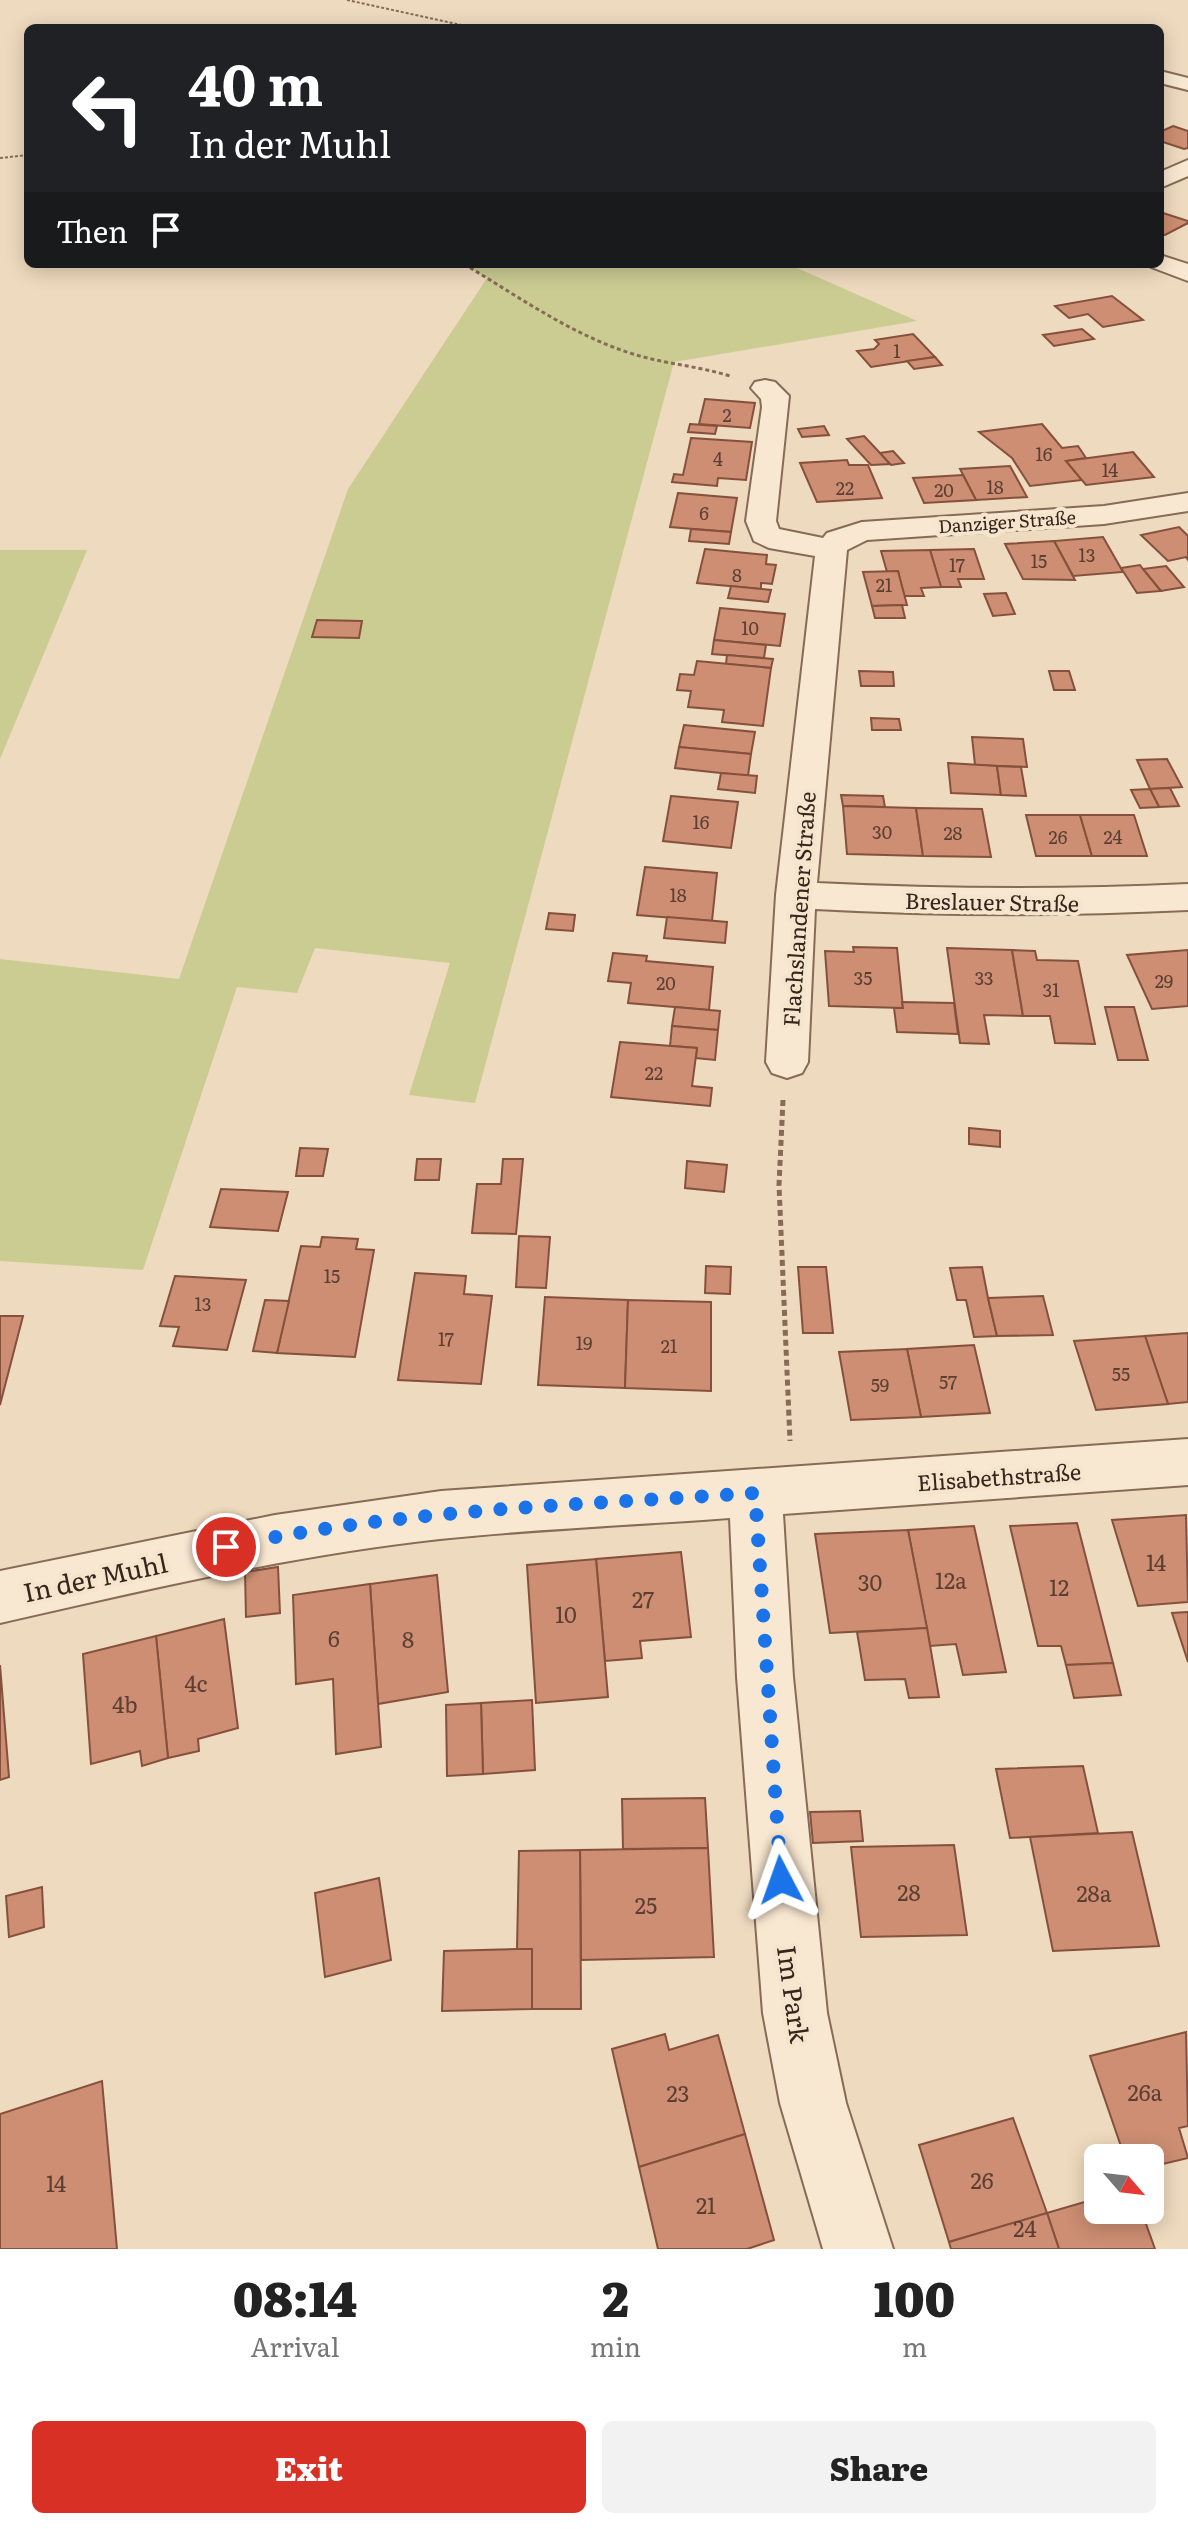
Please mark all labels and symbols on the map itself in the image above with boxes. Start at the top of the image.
house number: 1 [893,337,901,364]
house number: 2 [722,401,732,428]
house number: 16 [1036,440,1053,467]
house number: 4 [713,445,723,472]
house number: 14 [1102,456,1118,483]
house number: 18 [986,473,1004,500]
house number: 22 [836,474,854,501]
house number: 20 [934,476,954,503]
house number: 6 [699,499,709,526]
street label: Danziger Straße [937,503,1077,539]
house number: 13 [1078,541,1096,568]
house number: 15 [1031,547,1047,574]
house number: 17 [949,551,965,578]
house number: 8 [732,561,742,588]
house number: 21 [876,571,892,598]
house number: 10 [741,614,759,641]
street label: Flachslandener Straße [773,790,823,1028]
house number: 16 [693,808,710,835]
house number: 30 [872,818,892,845]
house number: 28 [943,819,963,846]
house number: 26 [1049,823,1068,850]
house number: 24 [1103,823,1123,850]
house number: 18 [669,881,687,908]
street label: Breslauer Straße [905,883,1079,919]
house number: 35 [854,964,872,991]
house number: 33 [975,964,993,991]
house number: 29 [1155,967,1173,994]
house number: 20 [656,969,676,996]
house number: 31 [1042,976,1060,1003]
house number: 22 [645,1059,663,1086]
house number: 15 [324,1262,340,1289]
house number: 13 [194,1290,212,1317]
house number: 17 [438,1325,454,1352]
house number: 19 [576,1329,592,1356]
house number: 21 [661,1332,677,1359]
house number: 55 [1112,1360,1130,1387]
house number: 57 [939,1368,957,1395]
house number: 59 [871,1371,889,1398]
street label: Elisabethstraße [916,1454,1082,1498]
pin [192,1513,260,1581]
street label: In der Muhl [19,1542,171,1610]
house number: 14 [1146,1545,1166,1578]
house number: 12a [935,1563,967,1596]
house number: 30 [858,1565,882,1598]
house number: 12 [1049,1570,1069,1603]
house number: 27 [632,1582,654,1615]
house number: 10 [555,1597,577,1630]
house number: 6 [328,1621,340,1654]
house number: 8 [402,1622,414,1655]
house number: 4c [184,1666,208,1699]
house number: 4b [112,1687,138,1720]
position arrow [739,1838,823,1922]
house number: 28 [897,1875,921,1908]
house number: 28a [1076,1876,1112,1909]
house number: 25 [635,1888,657,1921]
street label: Im Park [769,1943,821,2046]
house number: 26a [1128,2075,1163,2108]
house number: 23 [666,2076,690,2109]
north arrow [1084,2144,1164,2224]
house number: 26 [971,2163,994,2196]
house number: 14 [46,2166,66,2199]
house number: 21 [696,2188,716,2221]
house number: 24 [1013,2211,1037,2244]

